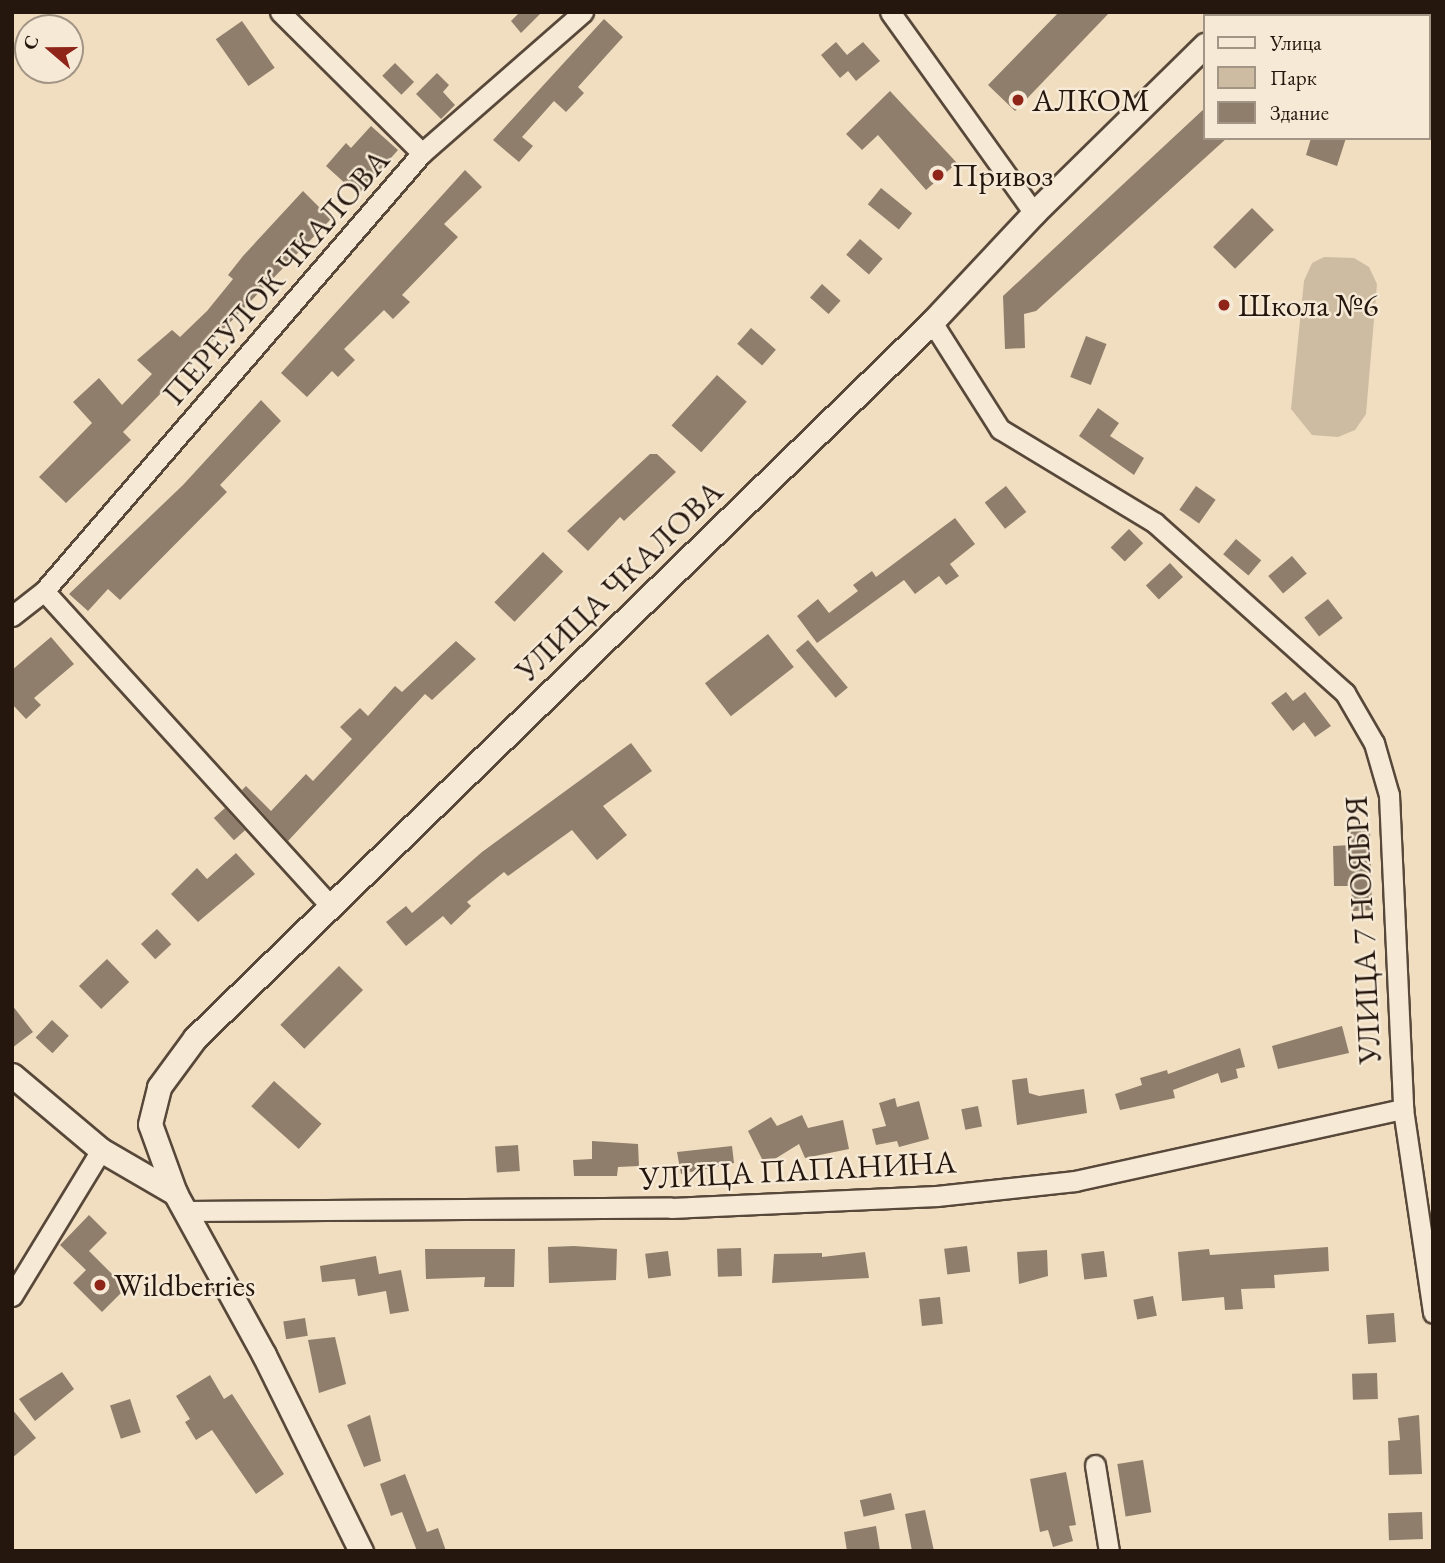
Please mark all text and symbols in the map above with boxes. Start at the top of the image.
north arrow [14,14,84,84]
legend [1204,14,1431,140]
text: Улица [1270,29,1322,56]
text: С [17,32,45,53]
text: Парк [1270,64,1317,91]
place label: АЛКОМ [1032,81,1150,119]
marker: АЛКОМ [1010,92,1026,108]
text: Здание [1270,99,1329,126]
street label: ПЕРЕУЛОК ЧКАЛОВА [155,141,397,413]
place label: Привоз [952,156,1053,194]
marker: Привоз [930,167,946,183]
place label: Школа №6 [1238,286,1378,324]
marker: Школа №6 [1216,297,1232,313]
street label: УЛИЦА ЧКАЛОВА [507,472,731,690]
street label: УЛИЦА 7 НОЯБРЯ [1337,795,1389,1065]
street label: УЛИЦА ПАПАНИНА [639,1143,957,1197]
place label: Wildberries [114,1266,255,1304]
marker: Wildberries [92,1277,108,1293]

